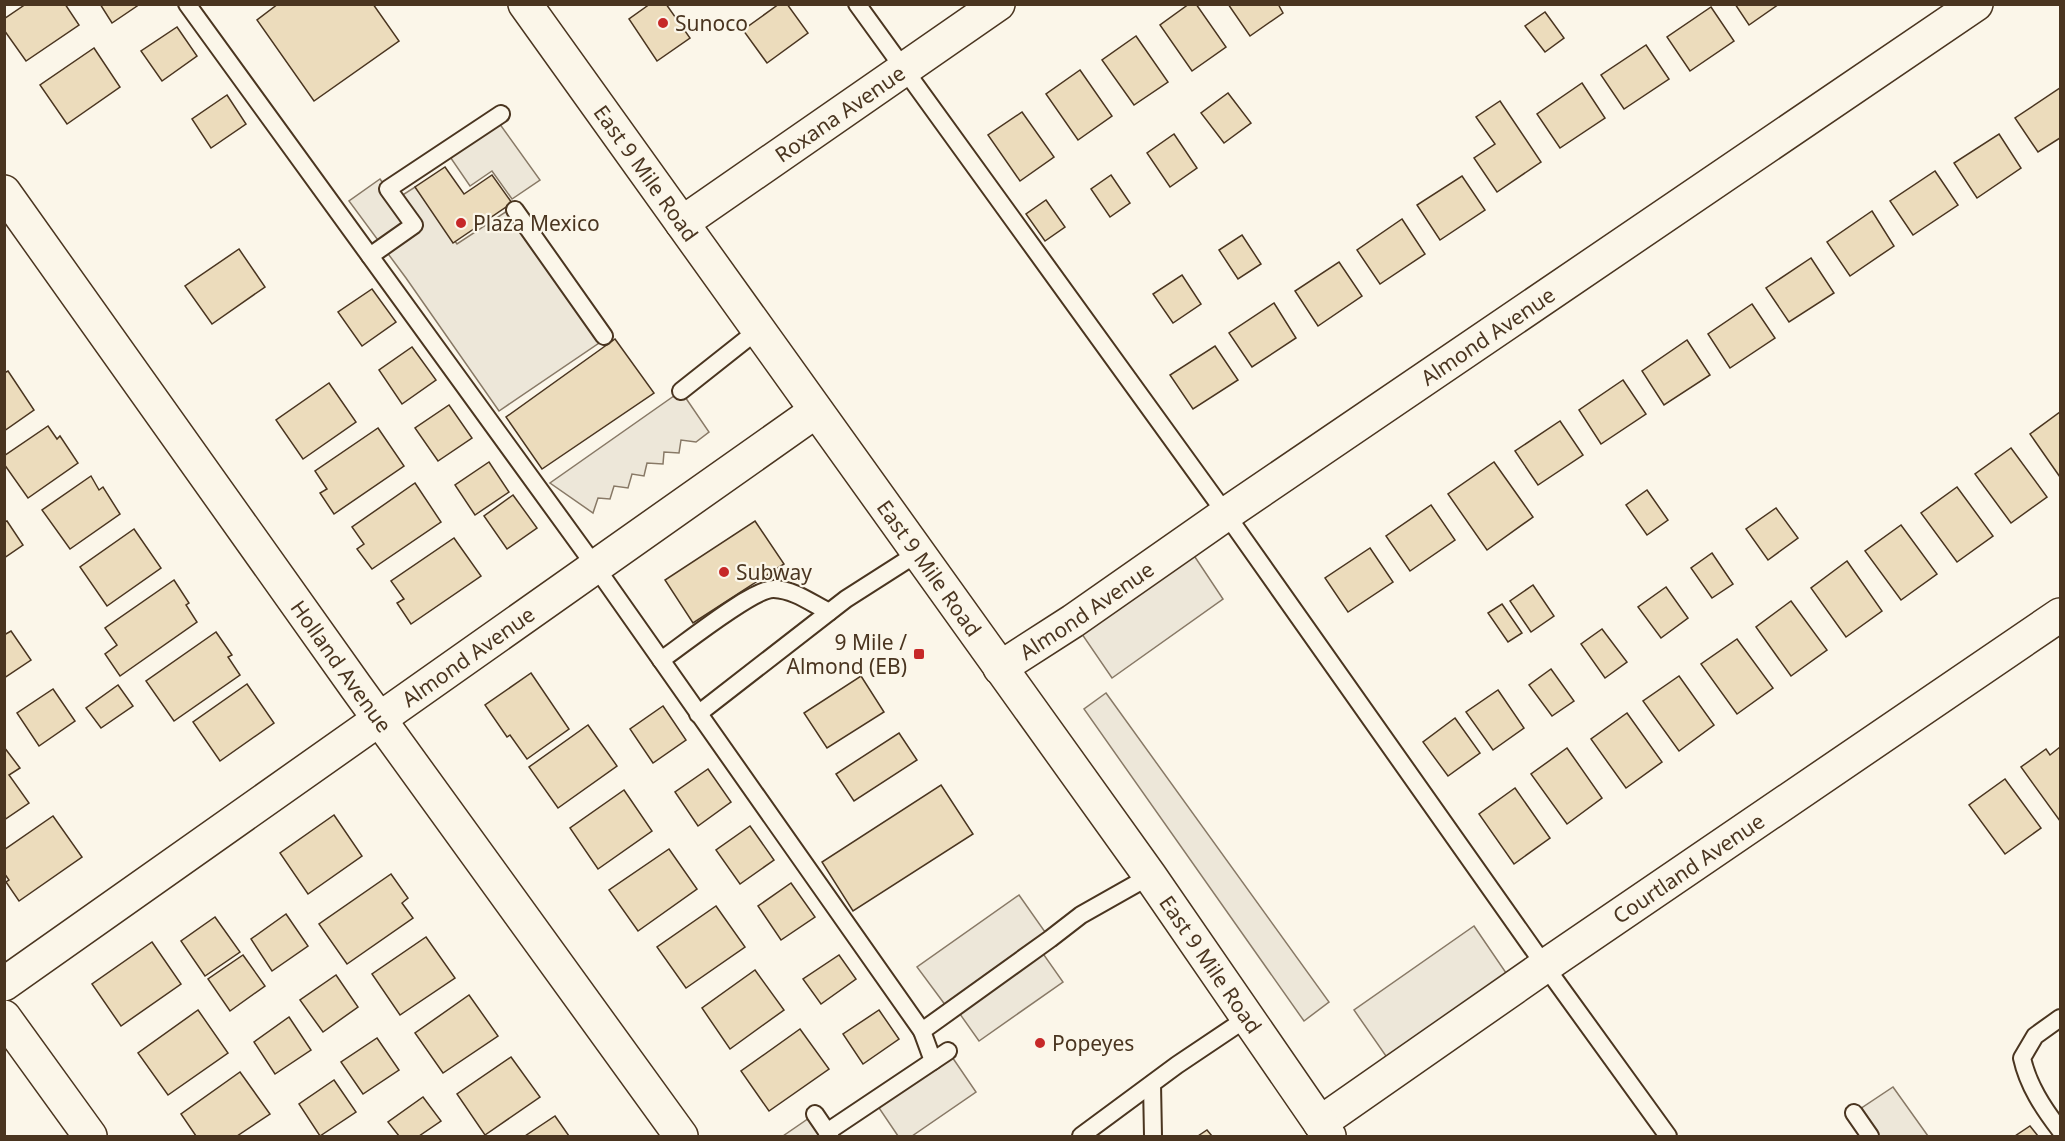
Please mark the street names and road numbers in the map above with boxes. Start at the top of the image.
street label: Roxana Avenue [769,59,910,169]
street label: East 9 Mile Road [588,99,705,247]
street label: Almond Avenue [1415,281,1560,392]
street label: East 9 Mile Road [871,494,988,642]
street label: Almond Avenue [1014,555,1159,666]
street label: Holland Avenue [285,595,398,738]
street label: Almond Avenue [396,600,540,713]
street label: Courtland Avenue [1607,807,1770,930]
street label: East 9 Mile Road [1153,890,1268,1039]

